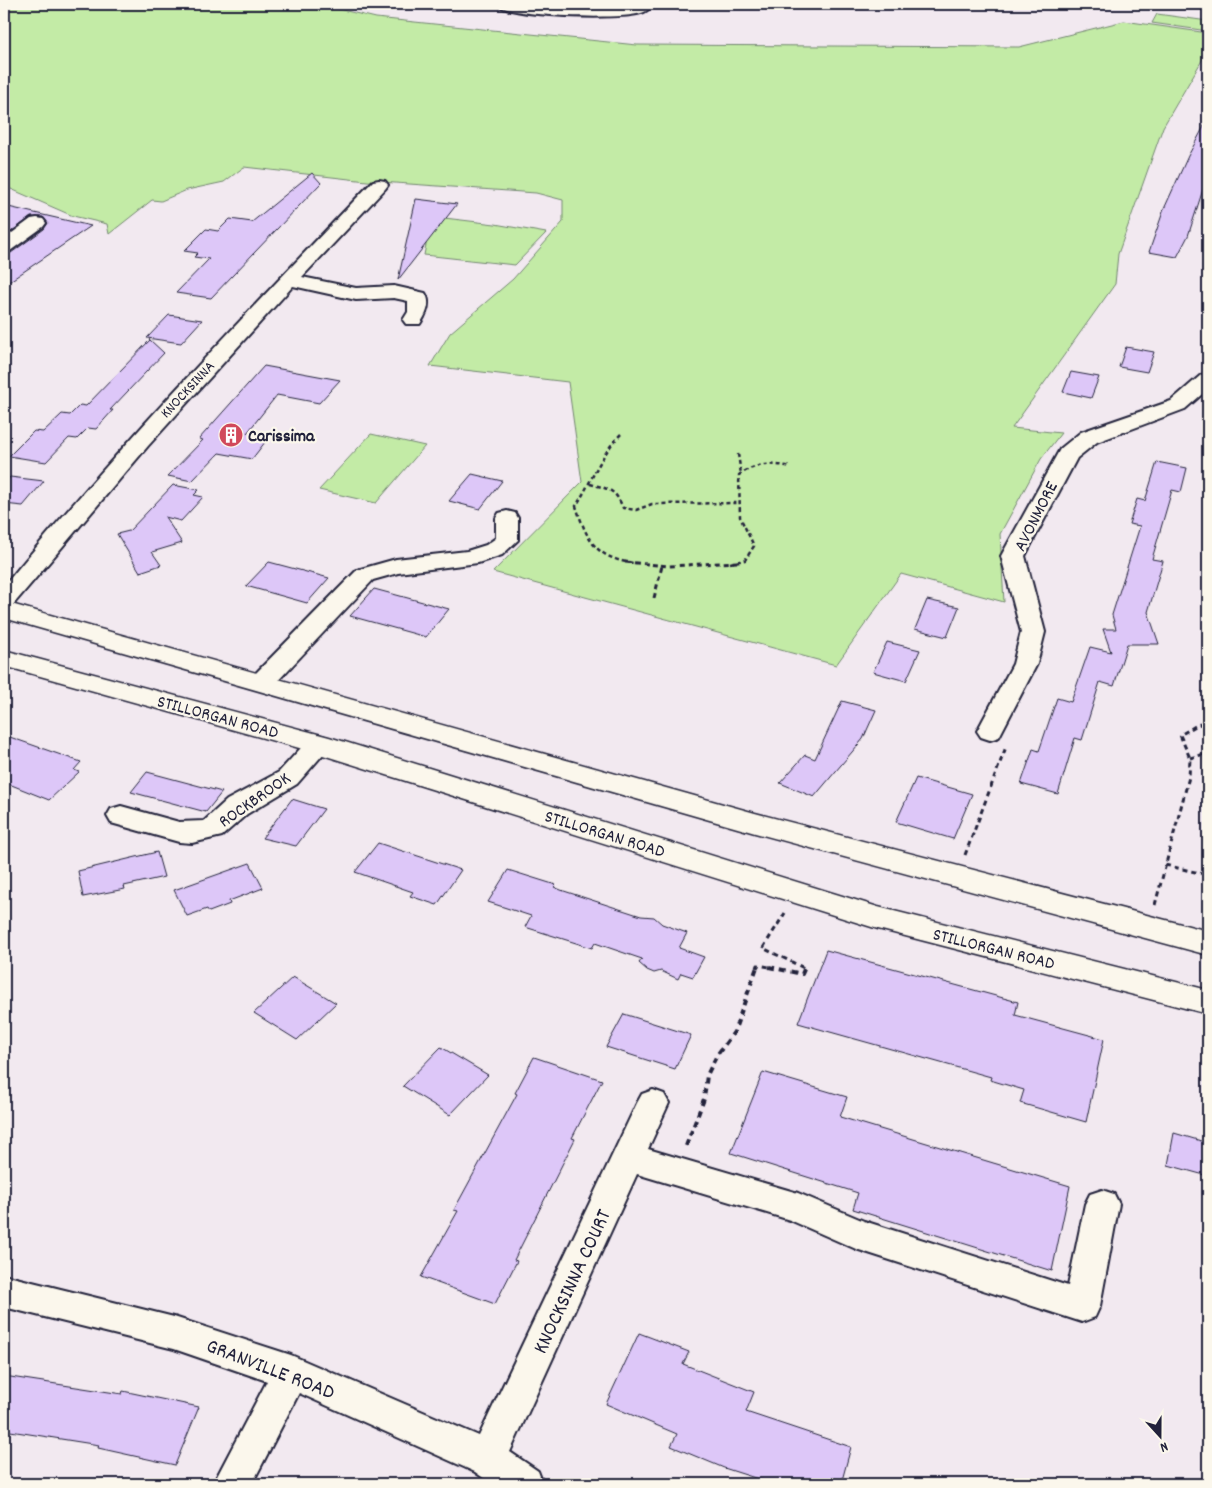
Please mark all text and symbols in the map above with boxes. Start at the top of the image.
street label: KNOCKSINNA [156,357,221,424]
building icon: Carissima [218,422,244,448]
place label: Carissima [248,425,315,450]
street label: AVONMORE [1009,478,1066,556]
street label: STILLORGAN ROAD [154,690,281,747]
street label: ROCKBROOK [214,767,296,835]
street label: STILLORGAN ROAD [541,805,668,866]
street label: STILLORGAN ROAD [930,923,1057,978]
street label: KNOCKSINNA COURT [527,1205,621,1359]
street label: GRANVILLE ROAD [201,1333,339,1409]
north arrow [1134,1410,1184,1460]
text: N [1157,1436,1171,1457]

